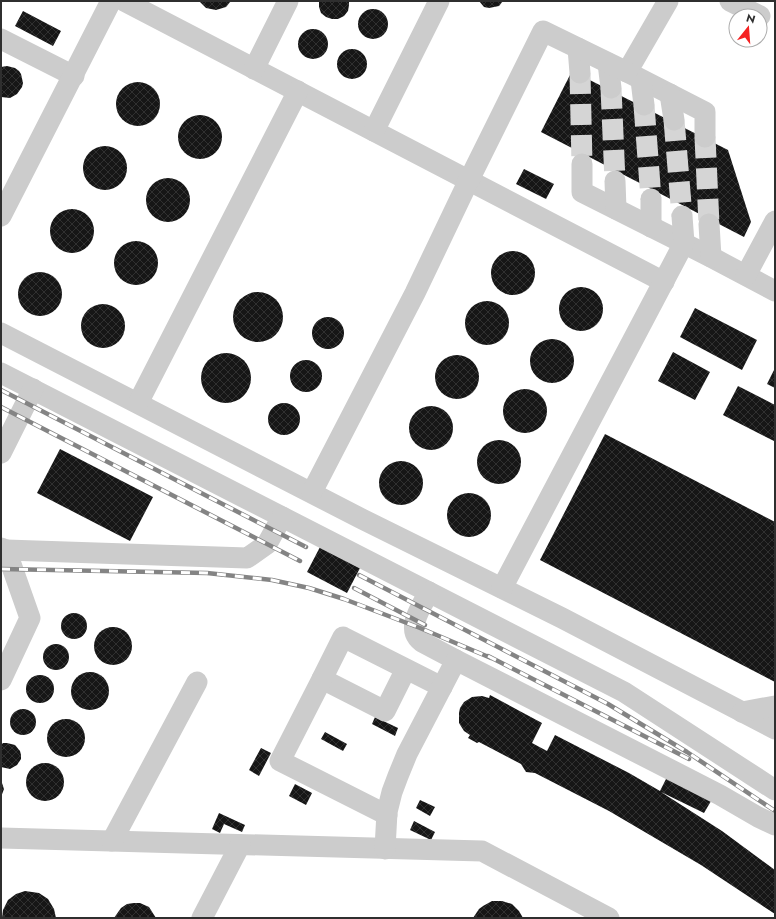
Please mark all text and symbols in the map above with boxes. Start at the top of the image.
north arrow [728,8,768,48]
text: N [744,10,757,27]

